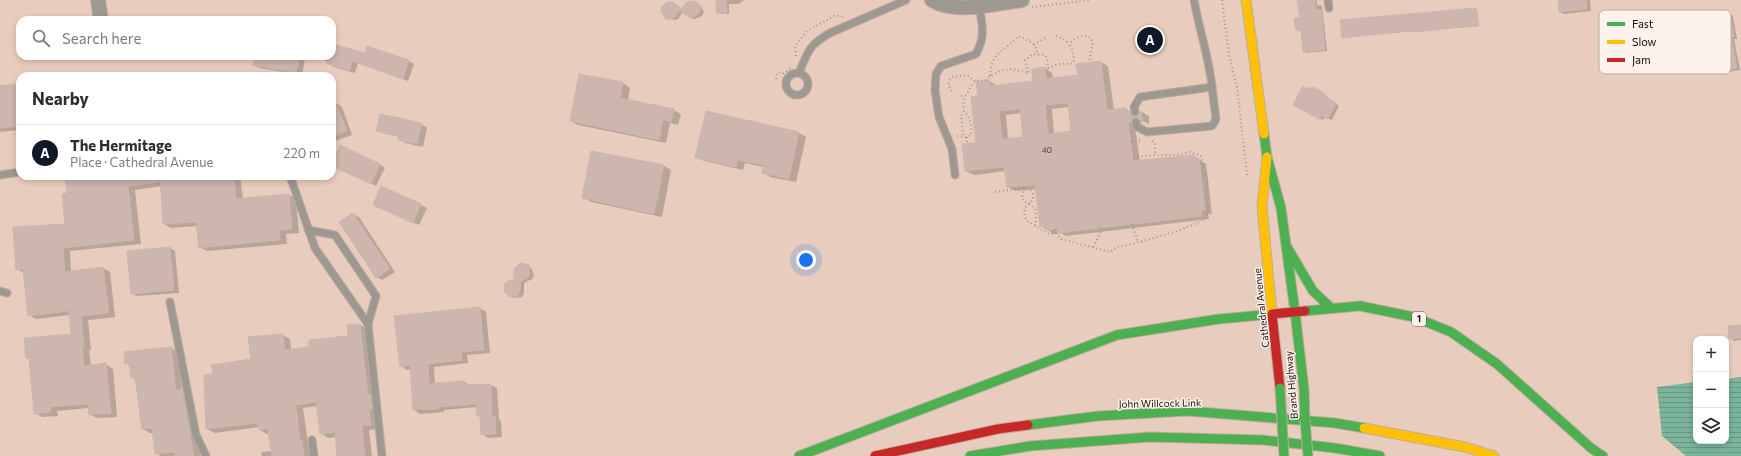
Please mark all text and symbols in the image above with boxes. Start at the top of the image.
legend [1599,10,1731,74]
search box [16,16,336,60]
text: Fast [1632,17,1654,30]
pin: A [1137,25,1163,55]
icon: search [30,27,52,49]
text: Search here [62,29,141,47]
text: Slow [1632,35,1657,48]
text: Jam [1632,53,1651,67]
text: Nearby [32,88,89,109]
text: The Hermitage [70,136,172,154]
text: A [40,145,50,161]
text: 220 m [283,145,320,161]
house number: 40 [1042,145,1052,155]
text: Place · Cathedral Avenue [70,154,213,170]
your location [796,250,816,270]
street label: Cathedral Avenue [1251,268,1271,348]
road number: 1 [1412,312,1426,326]
map controls [1693,336,1729,444]
button: + [1693,336,1729,372]
street label: Brand Highway [1282,350,1300,420]
button: − [1693,372,1729,408]
street label: John Willcock Link [1119,396,1202,410]
button: layers [1693,408,1729,444]

